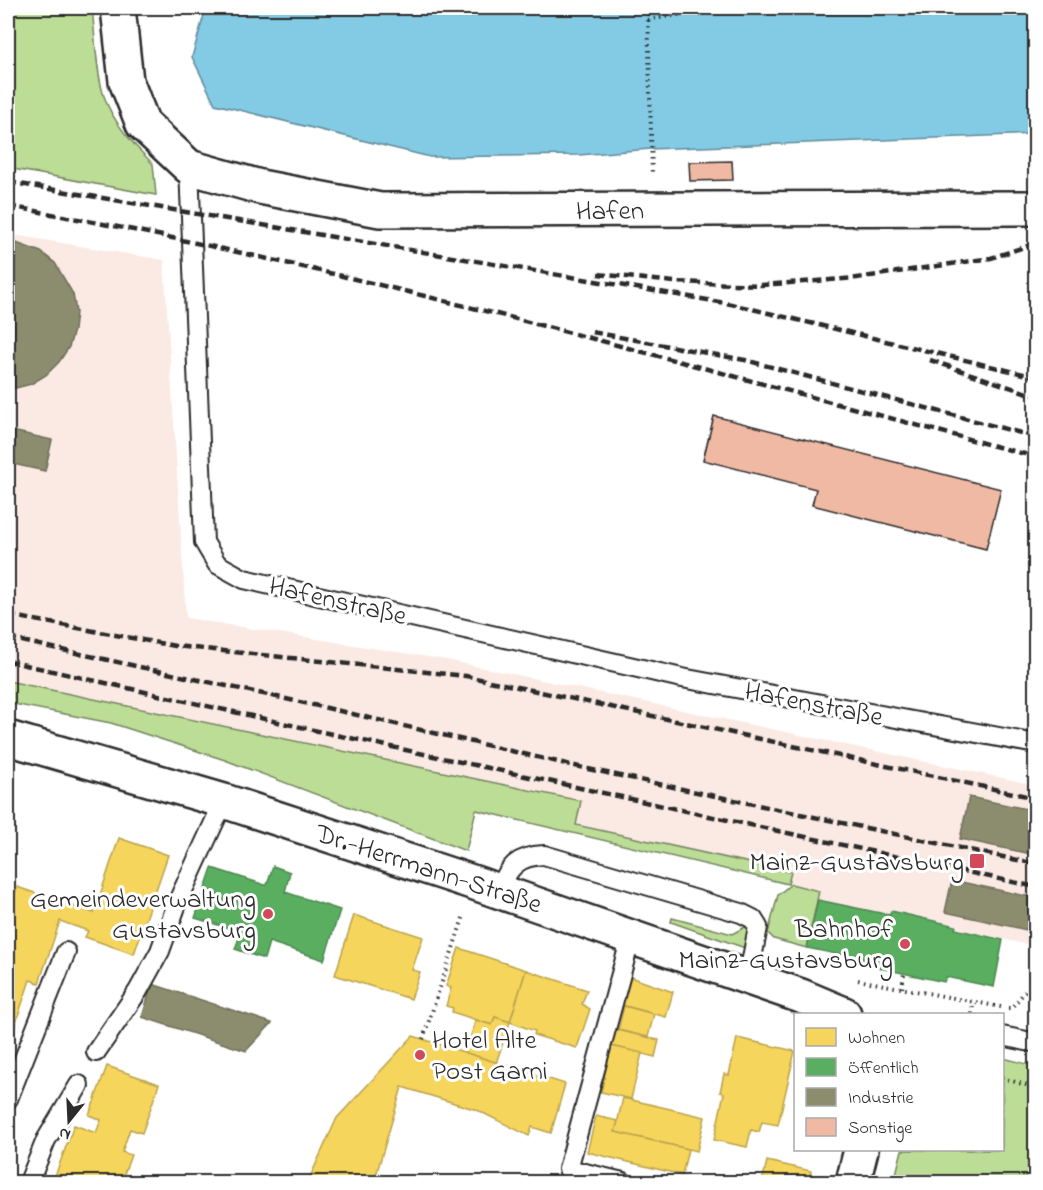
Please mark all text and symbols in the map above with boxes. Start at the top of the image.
street label: Hafen [576,192,644,233]
street label: Hafenstraße [265,568,411,637]
street label: Hafenstraße [741,673,887,738]
street label: Dr.-Herrmann-Straße [309,815,547,926]
place label: Mainz-Gustavsburg [749,844,964,883]
marker: Mainz-Gustavsburg [968,852,986,870]
place label: Gemeindeverwaltung Gustavsburg [30,881,256,951]
marker: Gemeindeverwaltung Gustavsburg [261,907,275,921]
place label: Bahnhof Mainz-Gustavsburg [678,911,893,981]
marker: Bahnhof Mainz-Gustavsburg [898,937,912,951]
legend [794,1013,1004,1151]
place label: Hotel Alte Post Garni [432,1022,548,1092]
text: Wohnen [848,1026,905,1052]
marker: Hotel Alte Post Garni [413,1048,427,1062]
text: Öffentlich [848,1056,919,1082]
text: Industrie [848,1086,914,1112]
north arrow [39,1091,99,1151]
text: Sonstige [848,1116,913,1143]
text: N [56,1120,74,1146]

